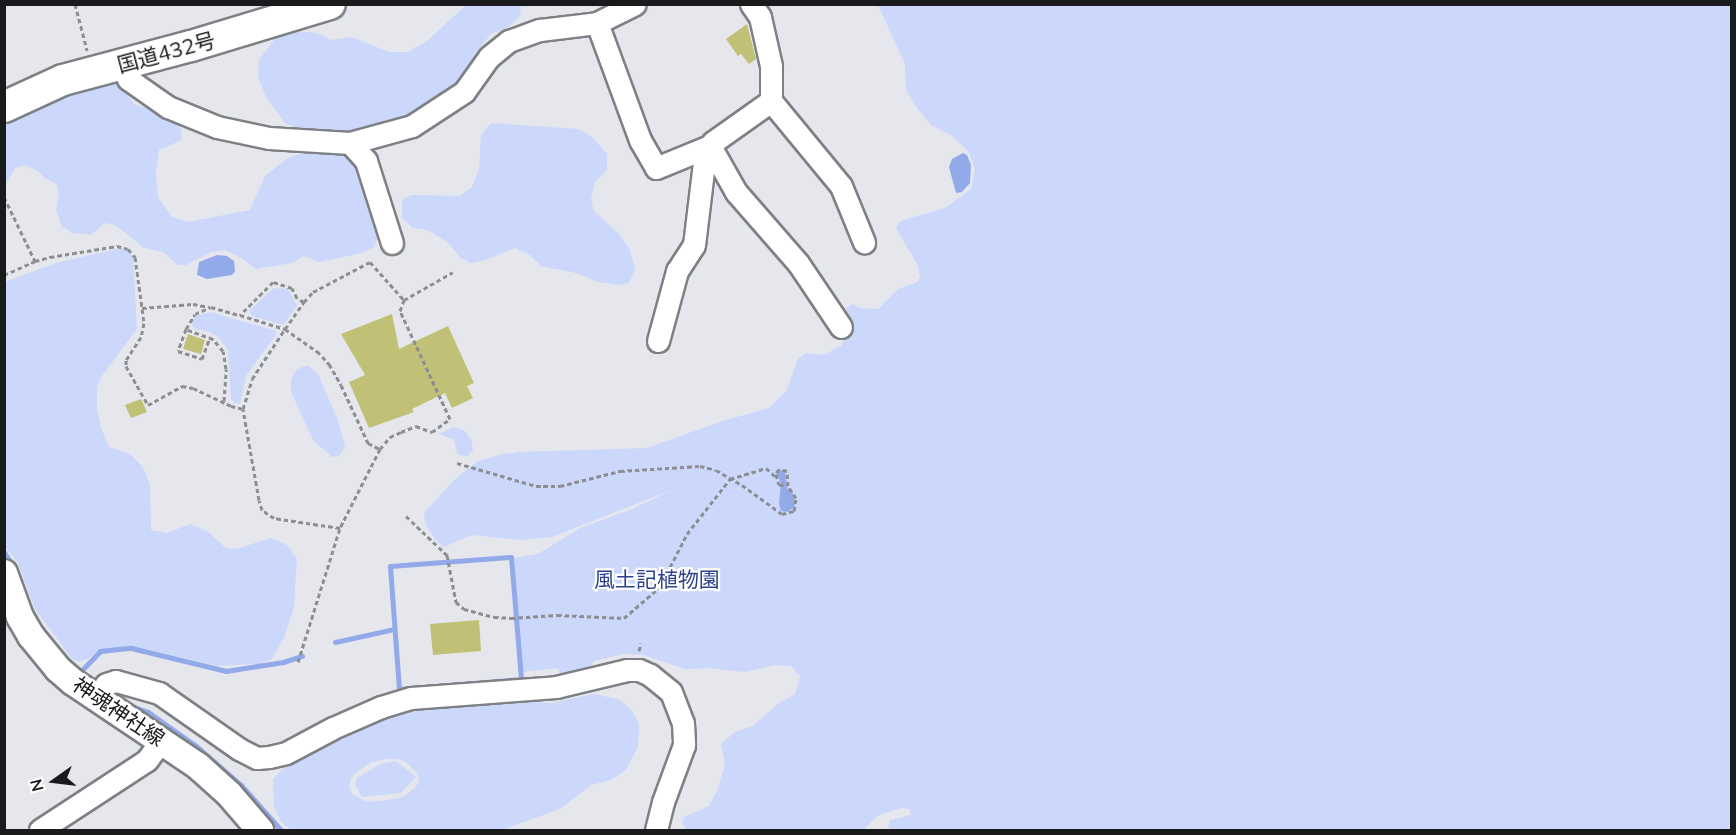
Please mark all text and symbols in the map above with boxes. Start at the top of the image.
street label: 国道432号 [114,27,218,77]
park label: 風土記植物園 [594,566,720,592]
street label: 神魂神社線 [68,671,170,751]
north arrow [24,751,84,811]
text: N [25,777,48,794]

